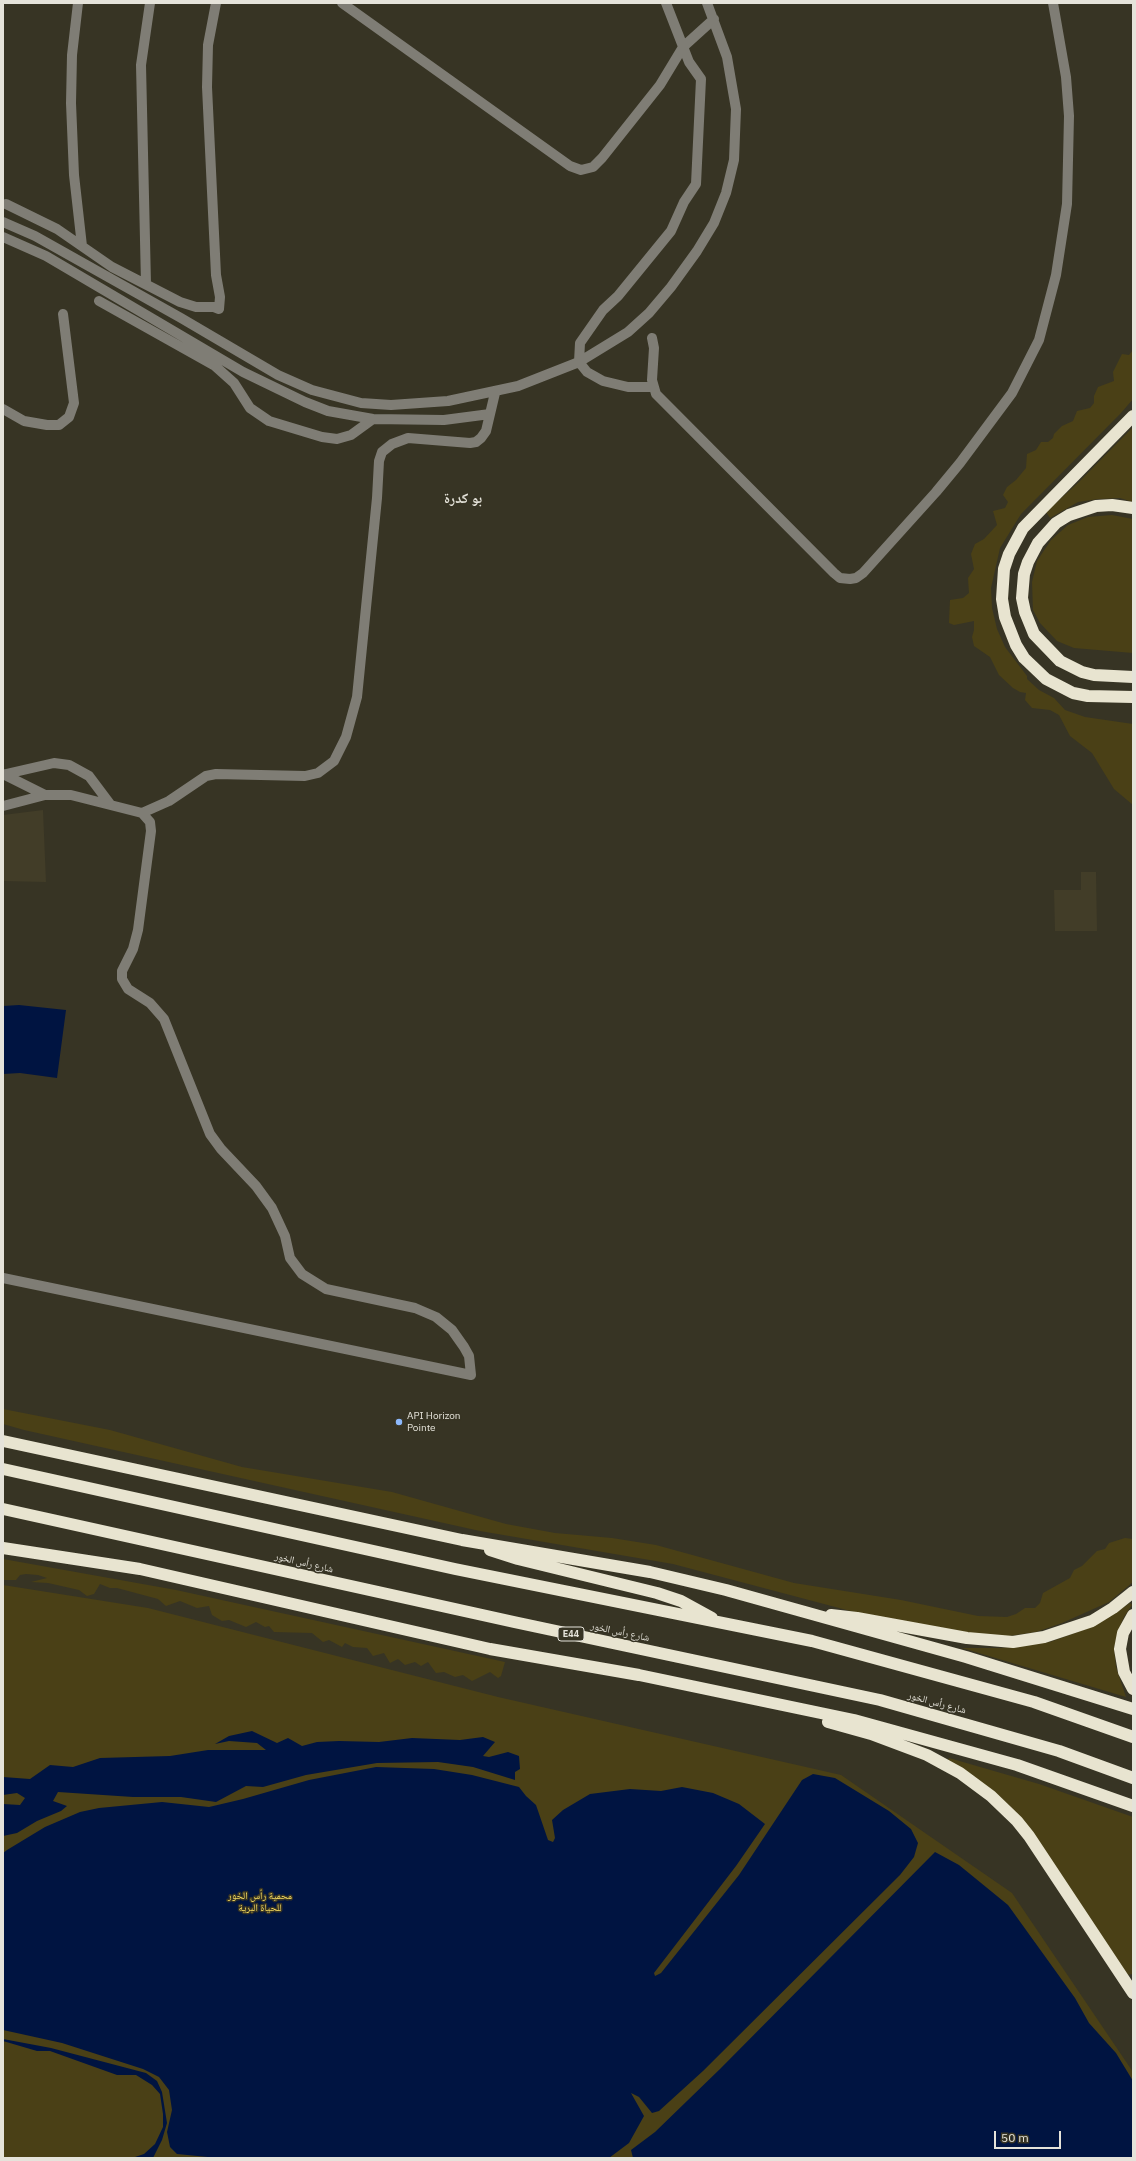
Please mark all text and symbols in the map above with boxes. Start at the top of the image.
district label: بو كدرة [444,491,482,507]
place label: API Horizon Pointe [407,1410,460,1434]
marker: API Horizon Pointe [394,1417,404,1427]
street label: شارع رأس الخور [274,1550,334,1576]
street label: شارع رأس الخور [590,1620,650,1644]
road number: E44 [558,1627,584,1641]
street label: شارع رأس الخور [907,1689,967,1717]
park label: محمية رأس الخور للحياة البرية [228,1890,292,1914]
scale bar [996,2123,1063,2149]
text: 50 m [1001,2130,1029,2145]

